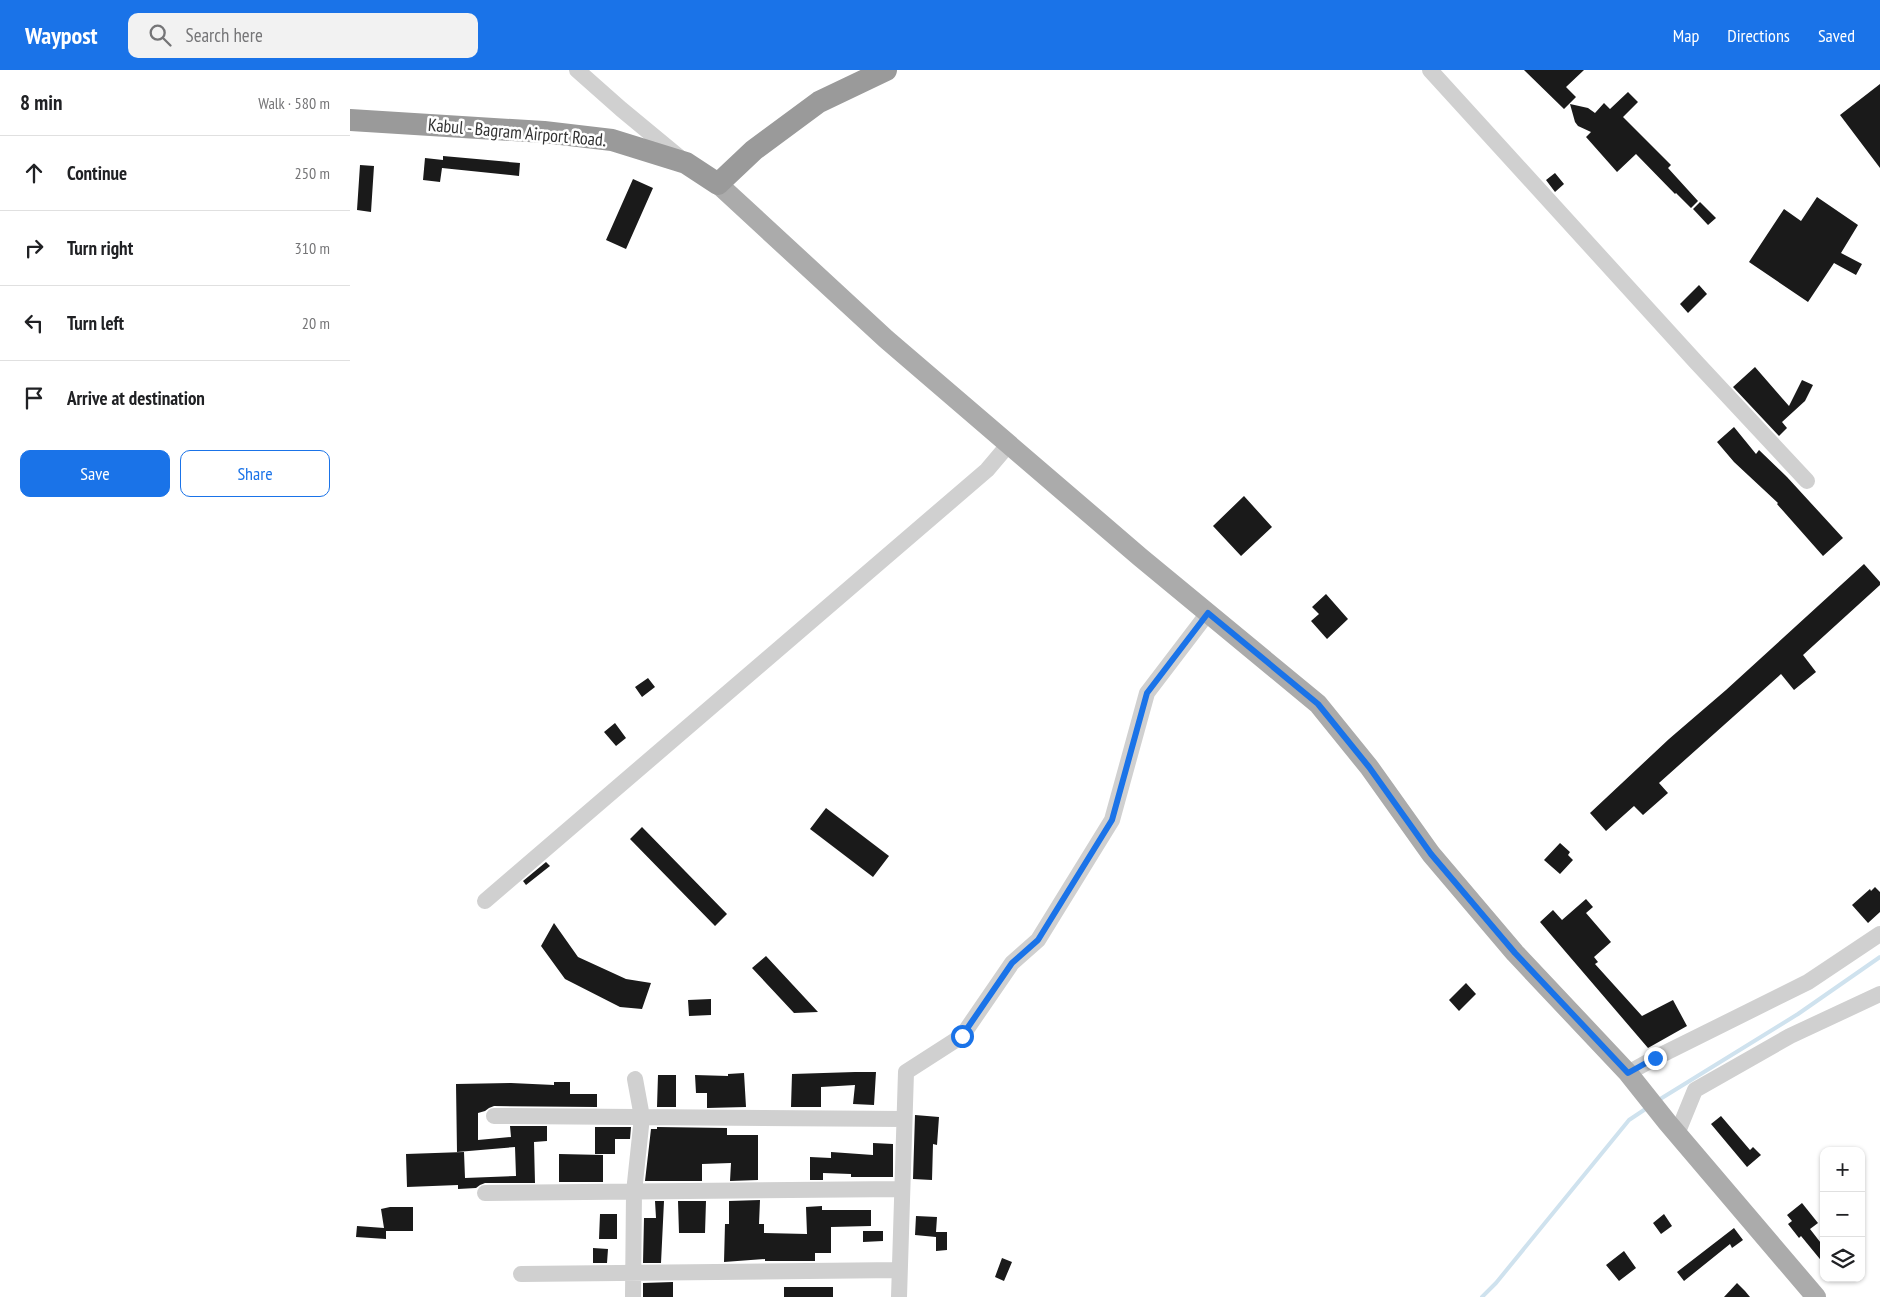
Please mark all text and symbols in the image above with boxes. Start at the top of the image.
search box [128,13,478,58]
text: Waypost [25,20,98,51]
icon: search [146,21,174,49]
text: Search here [186,23,263,47]
text: Map [1673,24,1699,47]
text: Directions [1727,24,1790,47]
text: Saved [1818,24,1855,47]
text: 8 min [20,89,62,116]
text: Walk · 580 m [258,93,330,113]
street label: Kabul - Bagram Airport Road. [427,113,607,151]
icon: ahead [20,159,48,187]
text: Continue [67,161,127,185]
text: 250 m [295,163,330,183]
icon: right [20,234,48,262]
text: Turn right [67,236,133,260]
text: 310 m [295,238,330,258]
icon: left [20,309,48,337]
text: Turn left [67,311,124,335]
text: 20 m [302,313,330,333]
icon: arrive [20,384,48,412]
text: Arrive at destination [67,386,205,410]
button: Save [20,450,170,497]
button: Share [180,450,330,497]
route start [951,1025,974,1048]
route end [1644,1047,1667,1070]
map controls [1820,1147,1865,1282]
button: + [1820,1147,1865,1192]
button: − [1820,1192,1865,1237]
button: layers [1820,1237,1865,1282]

